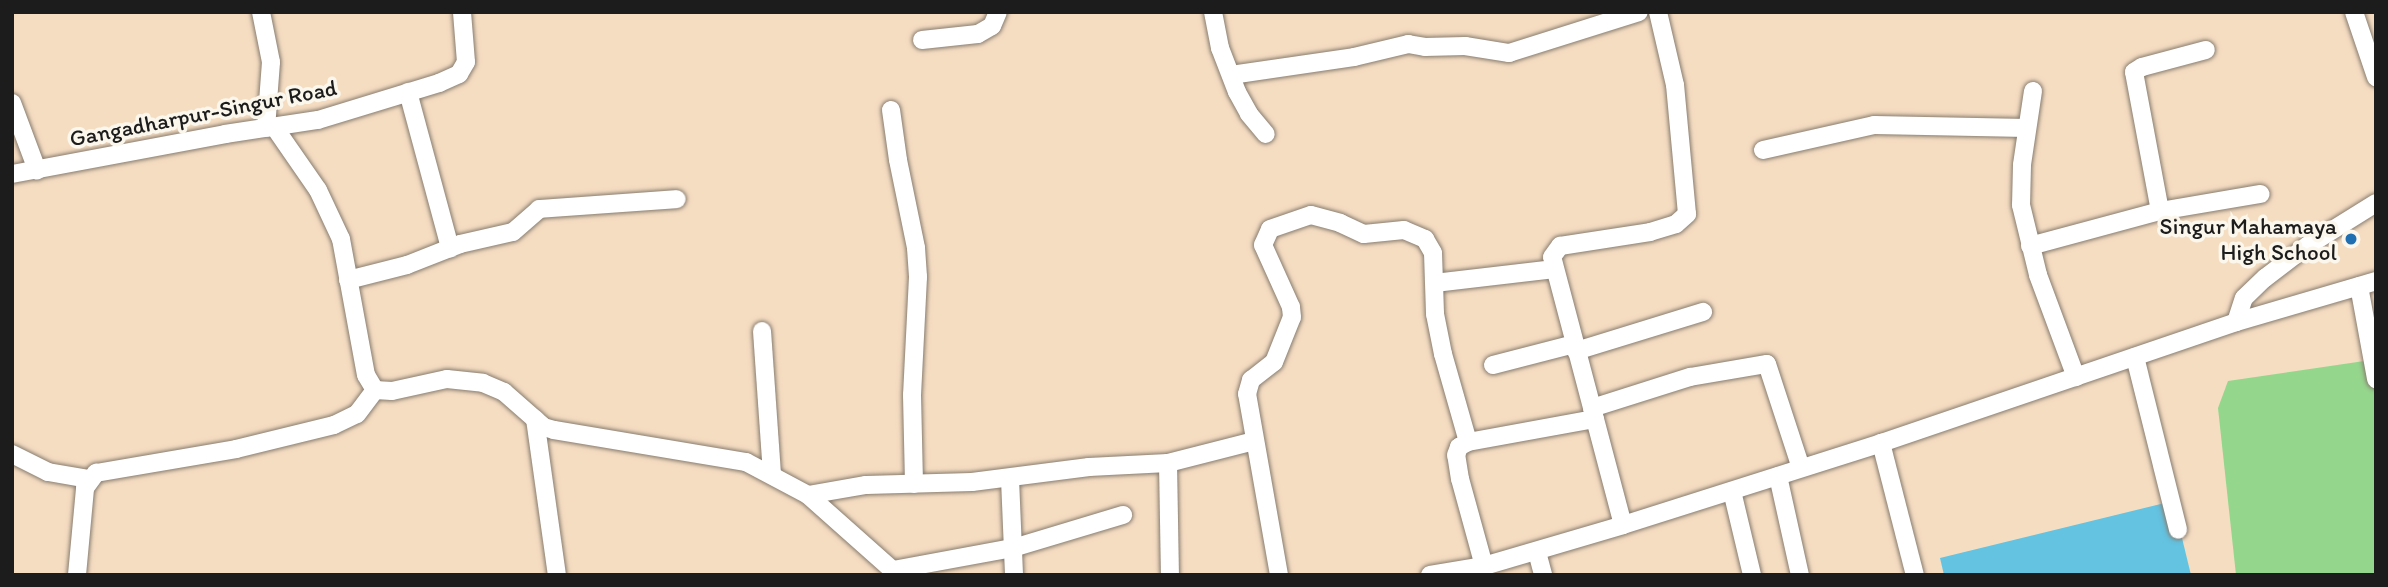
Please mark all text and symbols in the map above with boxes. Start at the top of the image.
street label: Gangadharpur-Singur Road [67,73,339,153]
place label: Singur Mahamaya High School [2160,212,2337,266]
marker: Singur Mahamaya High School [2343,231,2359,247]

